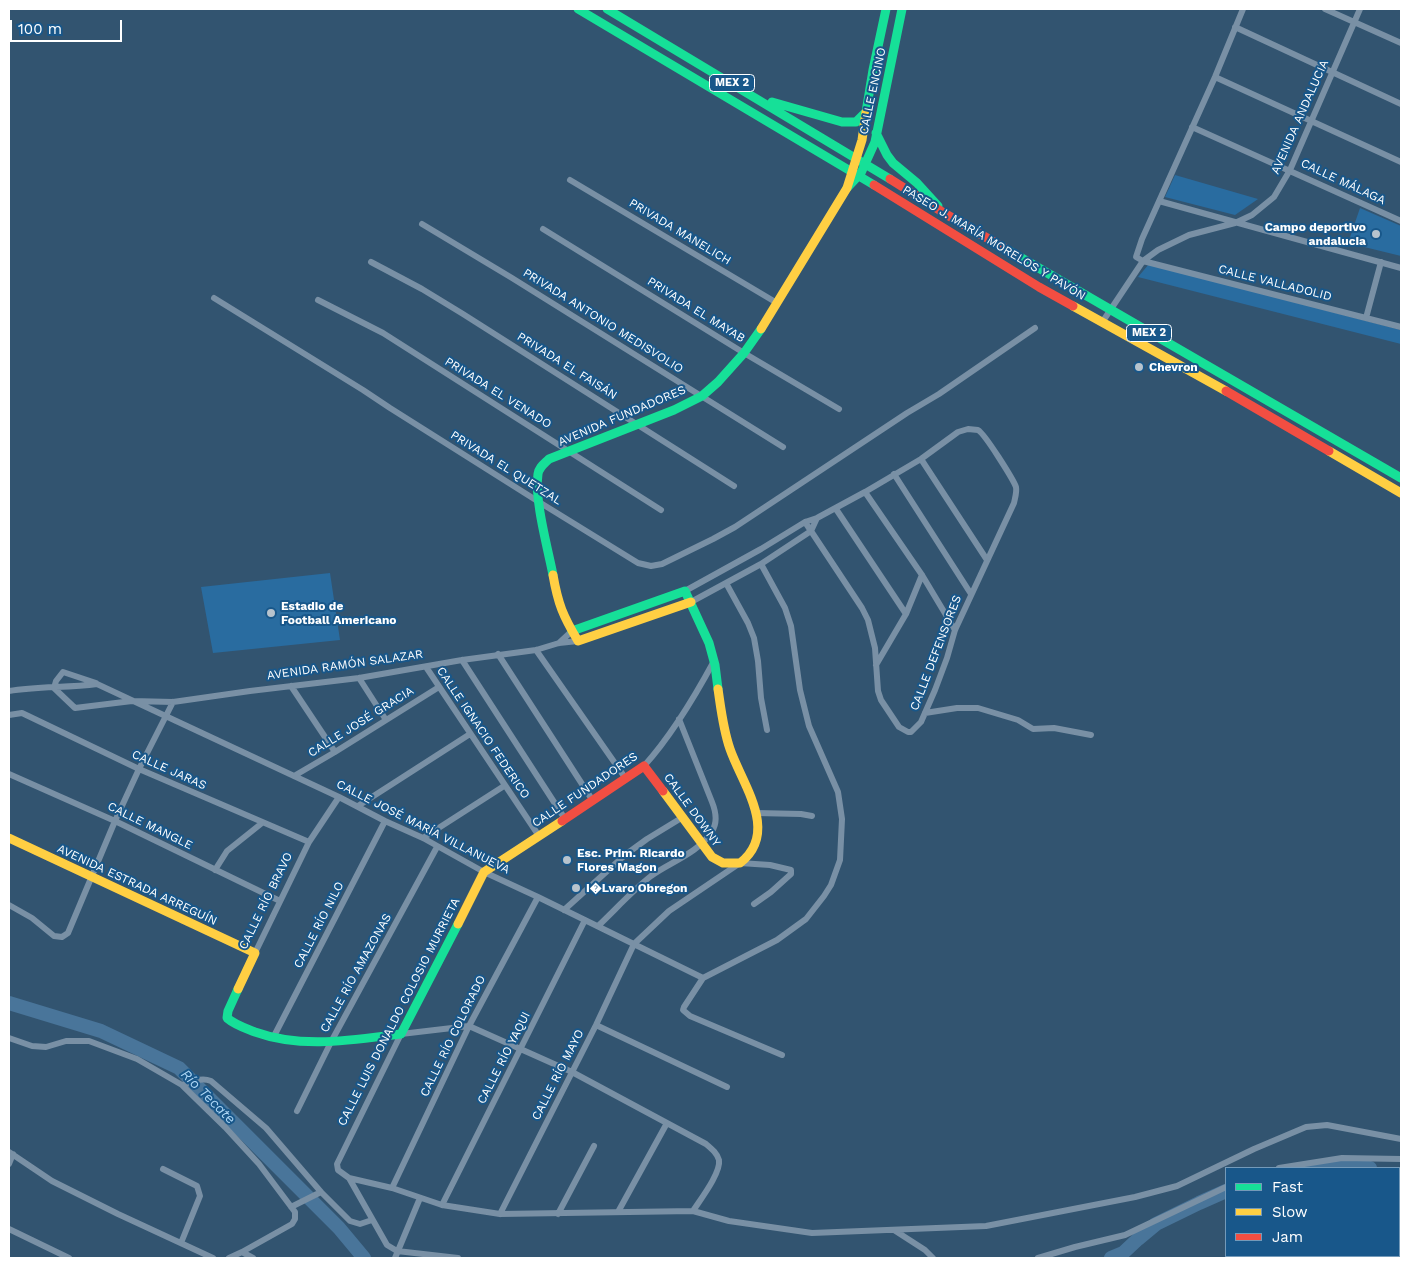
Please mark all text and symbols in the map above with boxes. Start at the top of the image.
scale bar [12,10,125,42]
text: 100 m [18,20,62,38]
street label: CALLE ENCINO [857,46,889,136]
street label: AVENIDA ANDALUCIA [1268,58,1332,176]
road number: MEX 2 [710,75,754,92]
street label: CALLE MÁLAGA [1298,156,1388,208]
street label: PASEO J. MARÍA MORELOS Y PAVÓN [900,182,1088,304]
street label: PRIVADA MANELICH [626,196,734,268]
place label: Campo deportivo andalucia [1265,220,1366,248]
marker: Campo deportivo andalucia [1370,228,1382,240]
street label: CALLE VALLADOLID [1217,262,1333,304]
street label: PRIVADA ANTONIO MEDISVOLIO [520,266,686,376]
street label: PRIVADA EL MAYAB [645,274,747,346]
road number: MEX 2 [1126,324,1172,342]
street label: PRIVADA EL FAISÁN [514,329,620,403]
street label: PRIVADA EL VENADO [442,354,554,432]
place label: Chevron [1149,360,1198,374]
marker: Chevron [1133,361,1145,373]
street label: AVENIDA FUNDADORES [556,383,688,449]
street label: PRIVADA EL QUETZAL [448,428,564,508]
street label: CALLE DEFENSORES [907,593,965,713]
place label: Estadio de Football Americano [281,599,397,627]
marker: Estadio de Football Americano [265,607,277,619]
street label: AVENIDA RAMÓN SALAZAR [266,647,424,683]
street label: CALLE IGNACIO FEDERICO [433,664,533,802]
street label: CALLE JOSÉ GRACIA [306,684,416,760]
street label: CALLE JARAS [129,747,209,793]
street label: CALLE FUNDADORES [530,749,640,831]
street label: CALLE DOWNY [661,771,723,849]
street label: CALLE JOSÉ MARÍA VILLANUEVA [334,777,512,877]
street label: CALLE MANGLE [105,799,195,853]
street label: AVENIDA ESTRADA ARREGUÍN [55,842,219,928]
place label: Esc. Prim. Ricardo Flores Magon [577,846,685,874]
street label: CALLE RÍO BRAVO [236,850,296,952]
marker: Esc. Prim. Ricardo Flores Magon [561,854,573,866]
street label: CALLE RÍO NILO [291,879,347,971]
place label: I�Lvaro Obregon [586,881,688,895]
marker: I�Lvaro Obregon [570,882,582,894]
street label: CALLE LUIS DONALDO COLOSIO MURRIETA [335,896,463,1128]
street label: CALLE RÍO AMAZONAS [317,911,395,1035]
street label: CALLE RÍO COLORADO [417,973,489,1099]
street label: CALLE RÍO YAQUI [475,1009,533,1107]
street label: CALLE RÍO MAYO [529,1027,587,1123]
water label: Río Tecate [177,1066,239,1128]
legend [1225,1167,1400,1257]
text: Fast [1272,1178,1303,1196]
text: Slow [1272,1203,1308,1221]
text: Jam [1272,1228,1303,1246]

